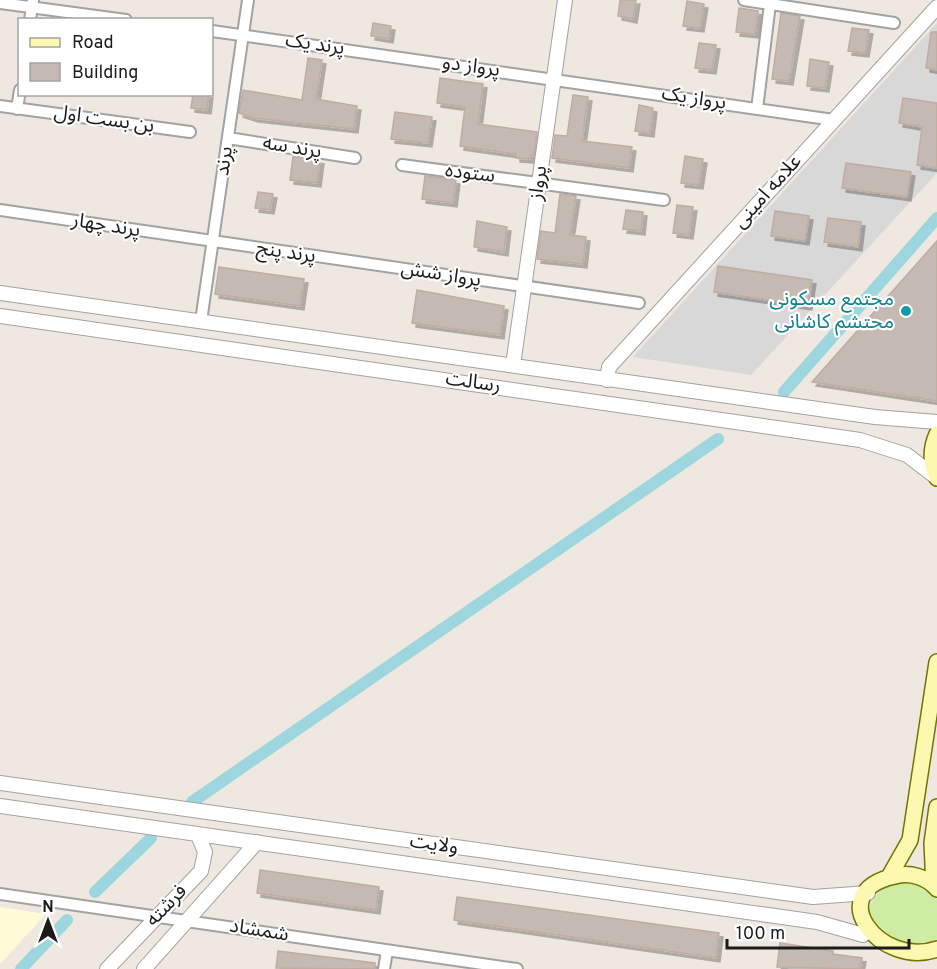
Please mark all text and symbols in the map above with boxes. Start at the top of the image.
legend [18,18,213,96]
street label: پرند یک [284,28,346,62]
text: Road [72,32,114,55]
street label: پرواز دو [440,50,502,84]
text: Building [72,62,138,85]
street label: پرواز یک [660,81,728,117]
street label: بن بست اول [52,100,156,140]
street label: پرند سه [261,131,323,165]
street label: پرند [210,145,240,177]
street label: علامه امینی [728,149,808,235]
street label: ستوده [443,158,497,190]
street label: پرواز [524,164,554,203]
street label: پرند چهار [69,208,142,244]
street label: پرند پنج [255,236,317,270]
street label: پرواز شش [399,256,483,294]
place label: مجتمع مسکونی محتشم کاشانی [769,287,894,336]
marker: مجتمع مسکونی محتشم کاشانی [899,304,913,318]
street label: رسالت [444,366,502,400]
street label: ولایت [408,829,460,861]
street label: فرشته [141,879,193,933]
north arrow [18,891,78,951]
text: N [42,898,54,918]
scale bar [727,912,908,950]
street label: شمشاد [228,913,290,949]
text: 100 m [736,923,785,946]

